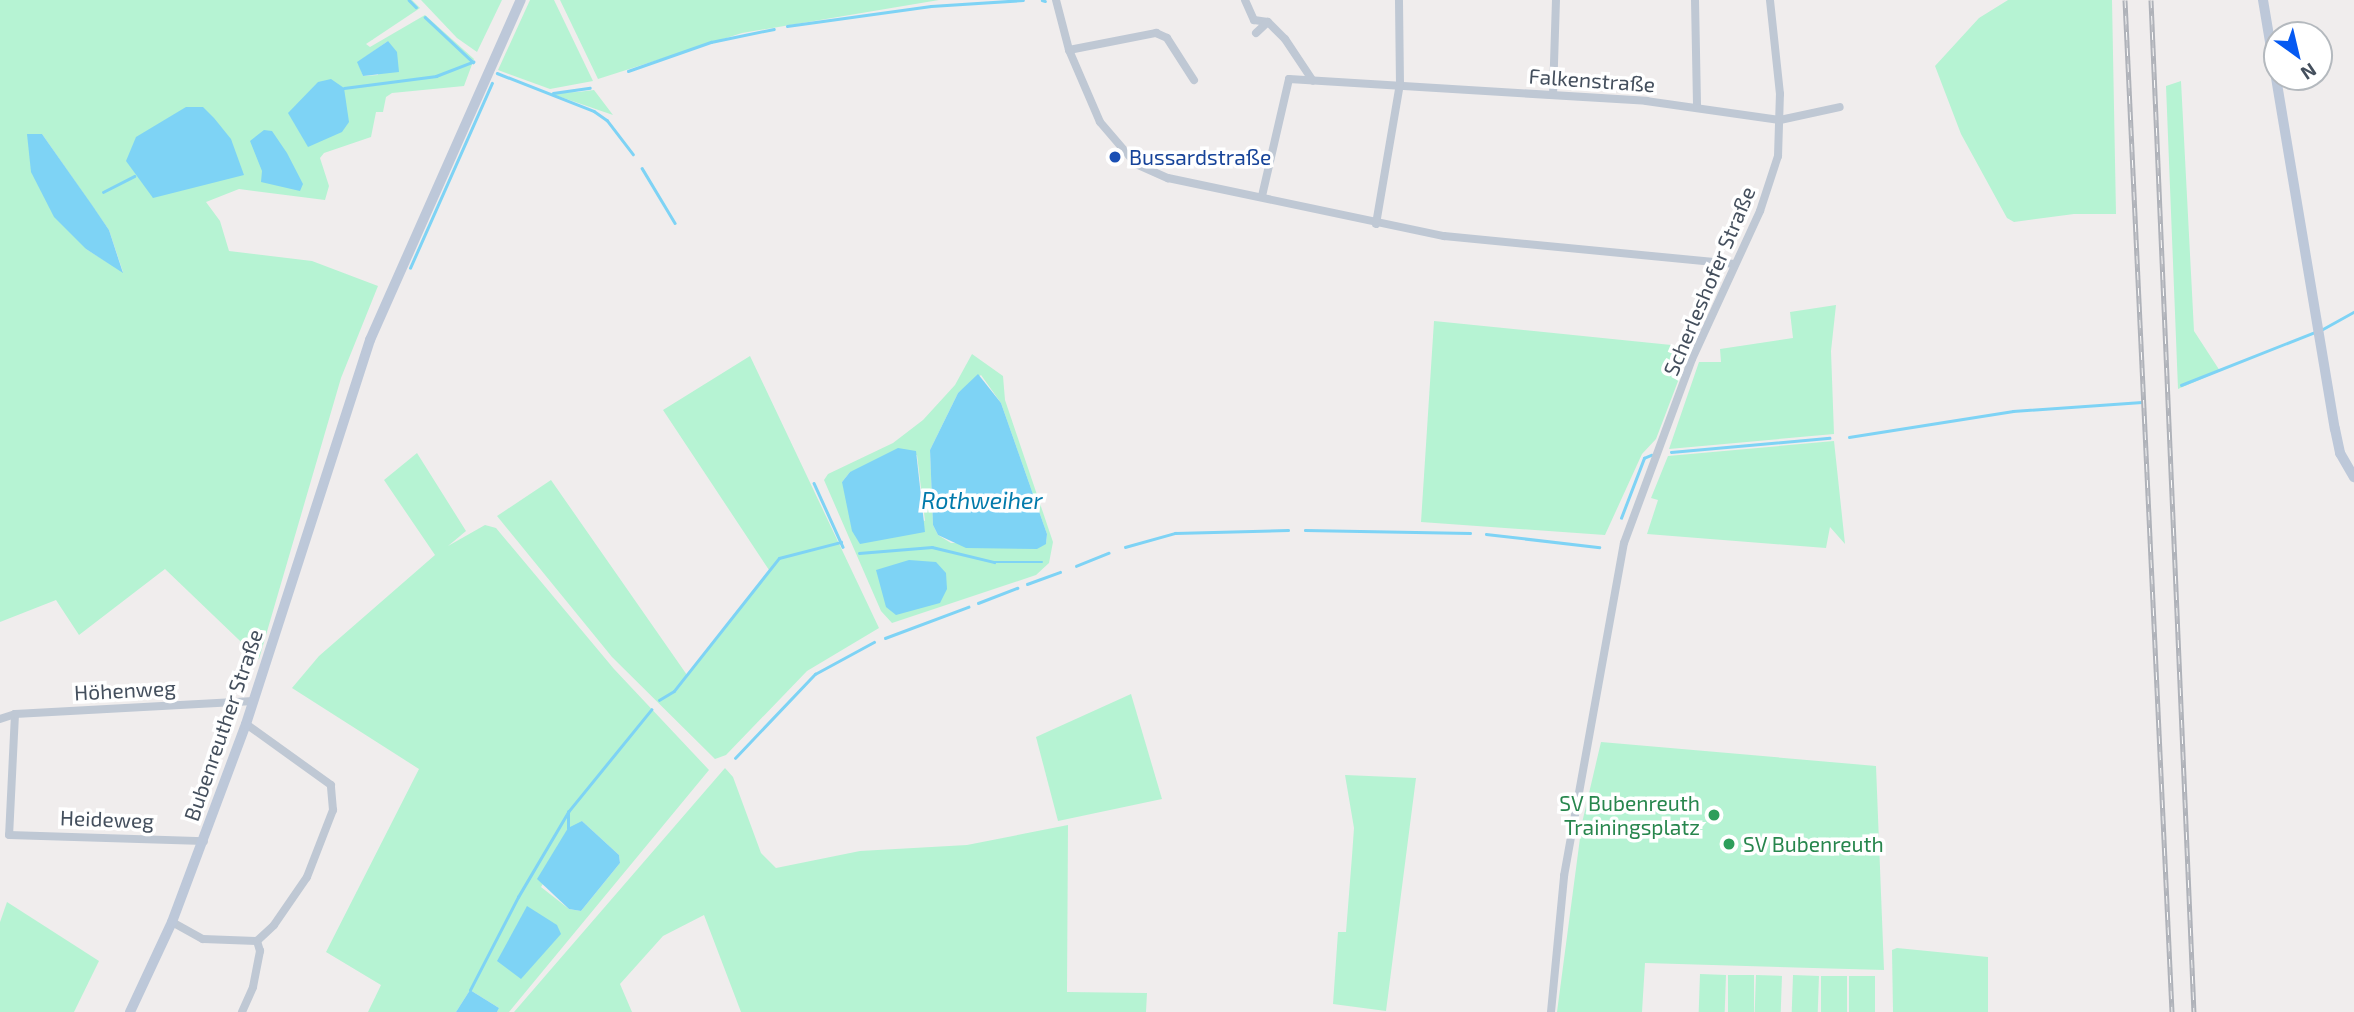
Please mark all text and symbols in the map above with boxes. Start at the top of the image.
north arrow [2263,21,2333,91]
text: N [2297,59,2321,86]
street label: Falkenstraße [1528,63,1656,97]
place label: Bussardstraße [1129,144,1271,170]
marker: Bussardstraße [1107,149,1123,165]
street label: Scherleshofer Straße [1658,182,1760,380]
water label: Rothweiher [921,486,1043,514]
street label: Bubenreuther Straße [178,626,268,824]
street label: Höhenweg [73,675,177,705]
place label: SV Bubenreuth Trainingsplatz [1559,790,1700,840]
street label: Heideweg [60,805,154,833]
marker: SV Bubenreuth Trainingsplatz [1706,807,1722,823]
place label: SV Bubenreuth [1743,831,1884,857]
marker: SV Bubenreuth [1721,836,1737,852]

